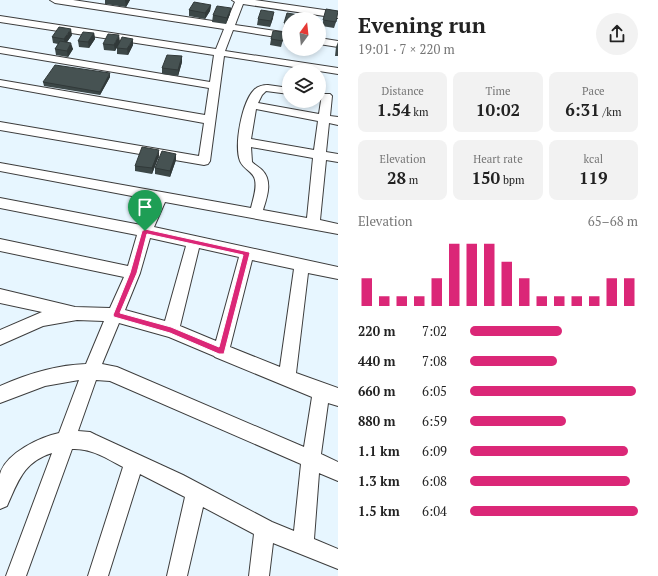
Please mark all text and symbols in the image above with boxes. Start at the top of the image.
text: Evening run [358,10,486,39]
north arrow [282,12,326,56]
map controls [282,12,326,108]
button: share [596,13,638,55]
text: 19:01 · 7 × 220 m [358,40,455,58]
button: layers [282,64,326,108]
text: Distance [381,84,424,98]
text: Time [485,84,511,98]
text: Pace [582,84,605,98]
text: 1.54 [377,98,411,121]
text: 10:02 [476,98,520,121]
text: 6:31 [565,98,600,121]
text: km [411,105,429,119]
text: /km [600,105,621,119]
text: Elevation [380,152,426,166]
text: Heart rate [473,152,523,166]
text: kcal [584,152,603,166]
text: 28 [387,166,406,189]
text: 150 [471,166,500,189]
text: 119 [579,166,608,189]
text: m [406,173,418,187]
text: bpm [500,173,525,187]
pin [128,190,162,231]
icon: arrive [134,196,156,218]
text: Elevation [358,212,413,230]
text: 65–68 m [588,212,638,230]
text: 220 m [358,322,396,340]
text: 7:02 [422,322,447,340]
text: 440 m [358,352,396,370]
text: 7:08 [422,352,447,370]
text: 660 m [358,382,396,400]
text: 6:05 [422,382,447,400]
text: 880 m [358,412,396,430]
text: 6:59 [422,412,447,430]
text: 1.1 km [358,442,400,460]
text: 6:09 [422,442,447,460]
text: 1.3 km [358,472,400,490]
text: 6:08 [422,472,447,490]
text: 1.5 km [358,502,400,520]
text: 6:04 [422,502,447,520]

